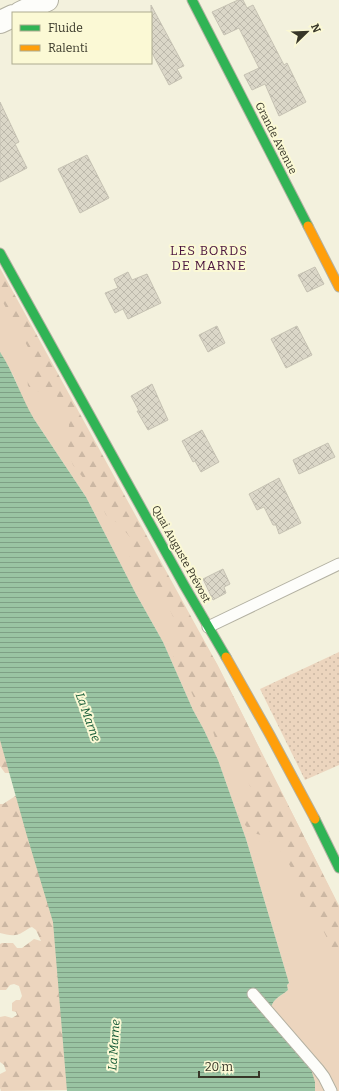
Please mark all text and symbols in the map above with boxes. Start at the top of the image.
legend [12,12,152,64]
north arrow [287,12,327,52]
text: Fluide [48,21,83,35]
text: N [308,22,324,35]
text: Ralenti [48,41,88,55]
street label: Grande Avenue [252,100,300,176]
district label: LES BORDS DE MARNE [170,243,248,273]
street label: Quai Auguste Prévost [149,503,213,605]
water label: La Marne [73,691,103,743]
water label: La Marne [105,1019,123,1071]
scale bar [199,1053,259,1079]
text: 20 m [205,1060,234,1074]

